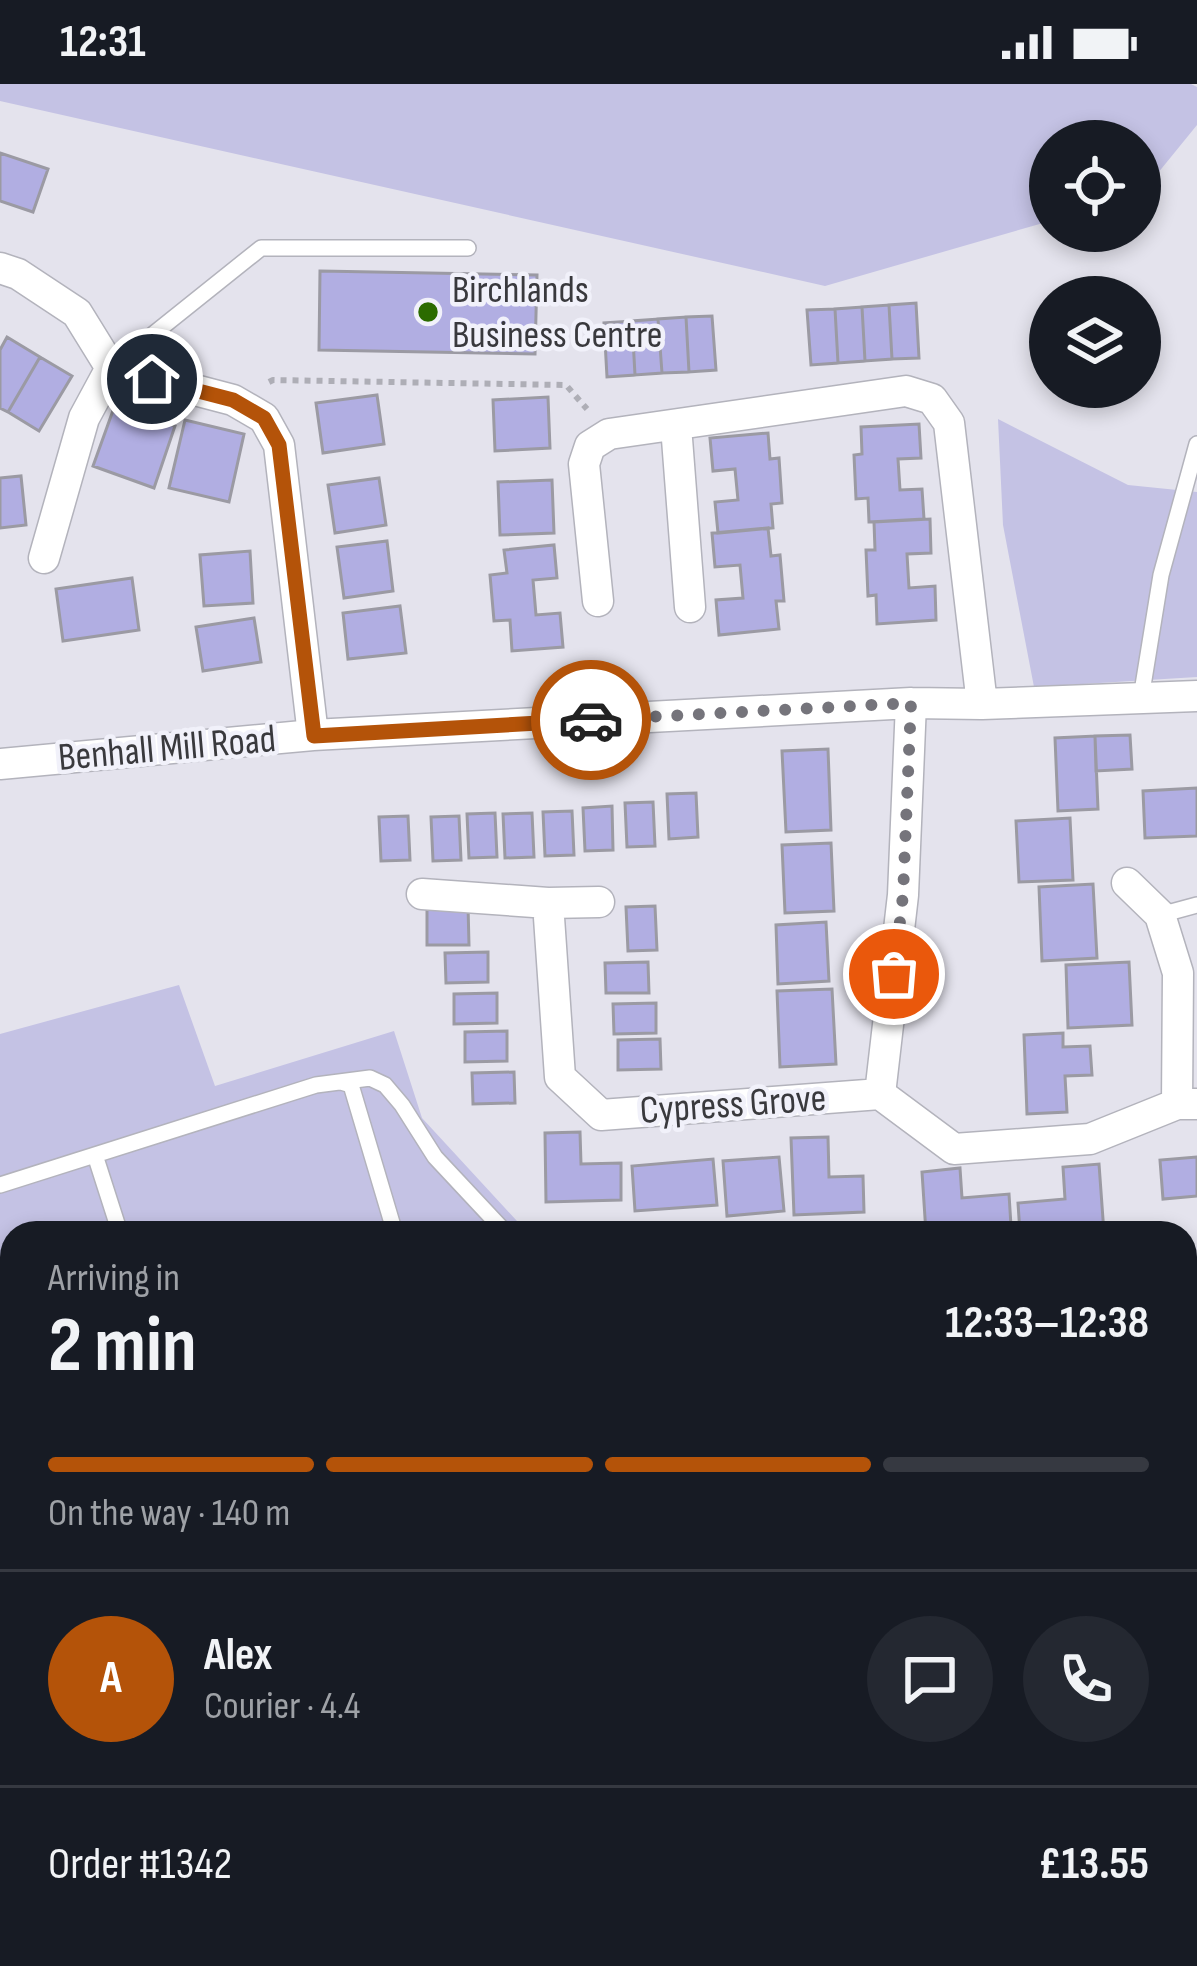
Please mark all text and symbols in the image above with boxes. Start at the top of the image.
text: 12:31 [60,15,146,70]
map controls [1029,120,1161,408]
button: locate [1029,120,1161,252]
place label: Birchlands Business Centre [452,267,662,359]
button: layers [1029,276,1161,408]
marker: Birchlands Business Centre [415,299,441,325]
pin [101,328,203,430]
icon: home [119,346,185,412]
courier [531,660,651,780]
icon: car [558,687,624,753]
street label: Benhall Mill Road [56,716,278,782]
pin [843,923,945,1025]
icon: bag [861,941,927,1007]
street label: Cypress Grove [638,1075,828,1135]
text: Arriving in [48,1255,180,1302]
text: 12:33–12:38 [945,1296,1149,1351]
text: 2 min [48,1300,197,1393]
text: On the way · 140 m [48,1490,290,1537]
button: chat [867,1616,993,1742]
button: phone [1023,1616,1149,1742]
text: Alex [204,1628,272,1683]
text: A [100,1651,122,1706]
text: Courier · 4.4 [204,1683,360,1730]
text: Order #1342 [48,1837,232,1892]
text: £13.55 [1038,1837,1149,1892]

